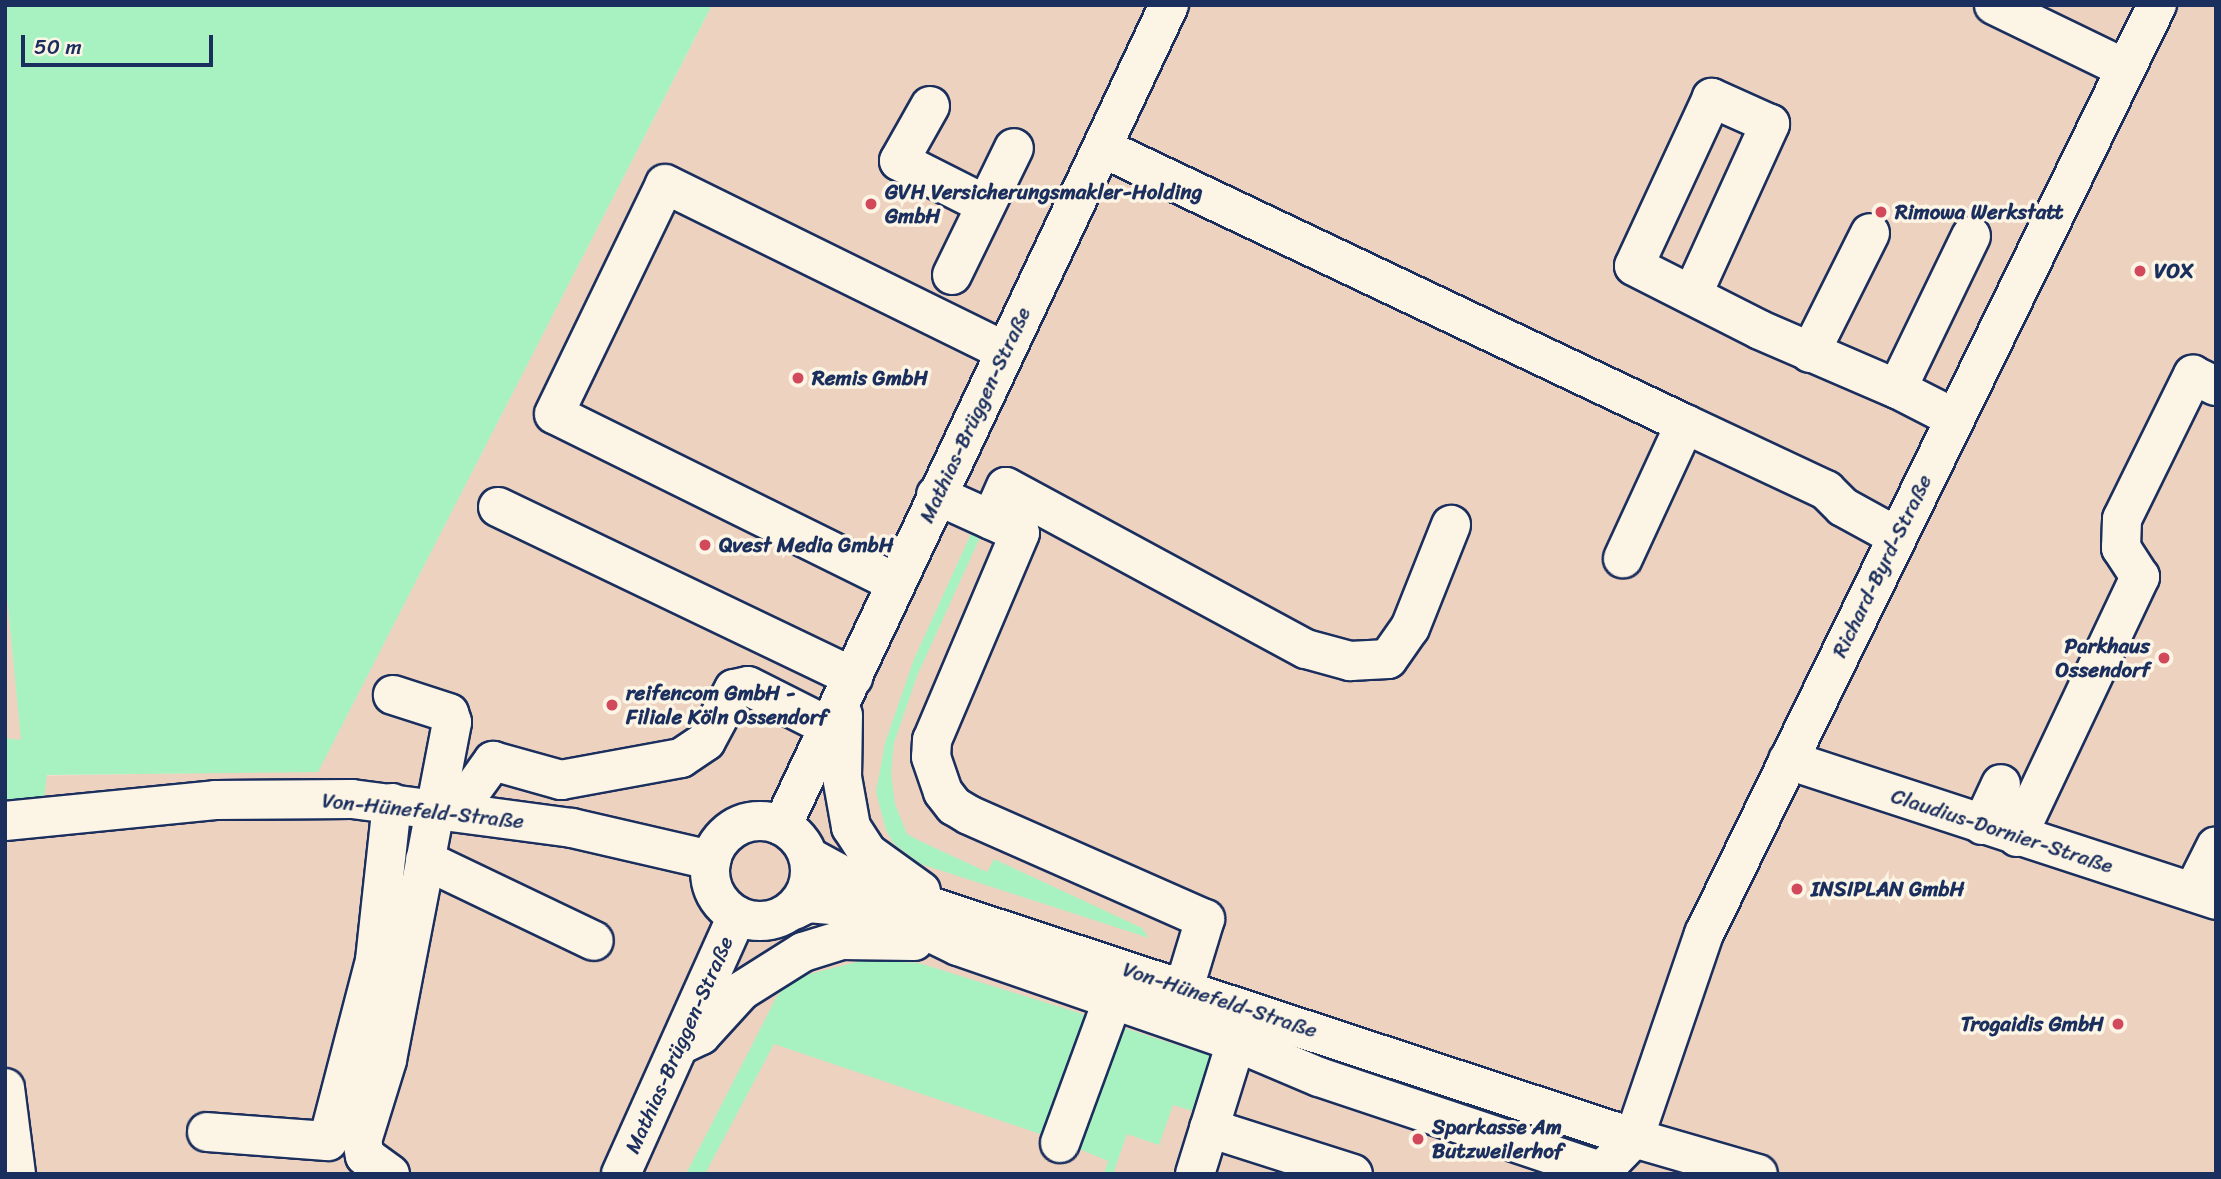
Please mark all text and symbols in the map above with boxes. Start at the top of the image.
scale bar [24,21,217,65]
text: 50 m [34,28,82,66]
place label: GVH Versicherungsmakler-Holding GmbH [885,179,1202,229]
marker: GVH Versicherungsmakler-Holding GmbH [863,196,879,212]
place label: Rimowa Werkstatt [1895,199,2063,225]
marker: Rimowa Werkstatt [1873,204,1889,220]
place label: VOX [2154,258,2194,284]
marker: VOX [2132,263,2148,279]
street label: Mathias-Brüggen-Straße [914,303,1036,527]
place label: Remis GmbH [812,365,928,391]
marker: Remis GmbH [790,370,806,386]
street label: Richard-Byrd-Straße [1827,470,1937,662]
place label: Qvest Media GmbH [719,532,893,558]
marker: Qvest Media GmbH [697,537,713,553]
place label: Parkhaus Ossendorf [2055,633,2150,683]
marker: Parkhaus Ossendorf [2156,650,2172,666]
place label: reifencom GmbH - Filiale Köln Ossendorf [626,680,829,730]
marker: reifencom GmbH - Filiale Köln Ossendorf [604,697,620,713]
street label: Claudius-Dornier-Straße [1888,783,2116,879]
street label: Von-Hünefeld-Straße [321,788,525,834]
place label: INSIPLAN GmbH [1811,876,1964,902]
marker: INSIPLAN GmbH [1789,881,1805,897]
street label: Mathias-Brüggen-Straße [620,933,738,1157]
street label: Von-Hünefeld-Straße [1120,957,1320,1043]
place label: Trogaidis GmbH [1961,1011,2104,1037]
marker: Trogaidis GmbH [2110,1016,2126,1032]
place label: Sparkasse Am Butzweilerhof [1432,1114,1563,1164]
marker: Sparkasse Am Butzweilerhof [1410,1131,1426,1147]

